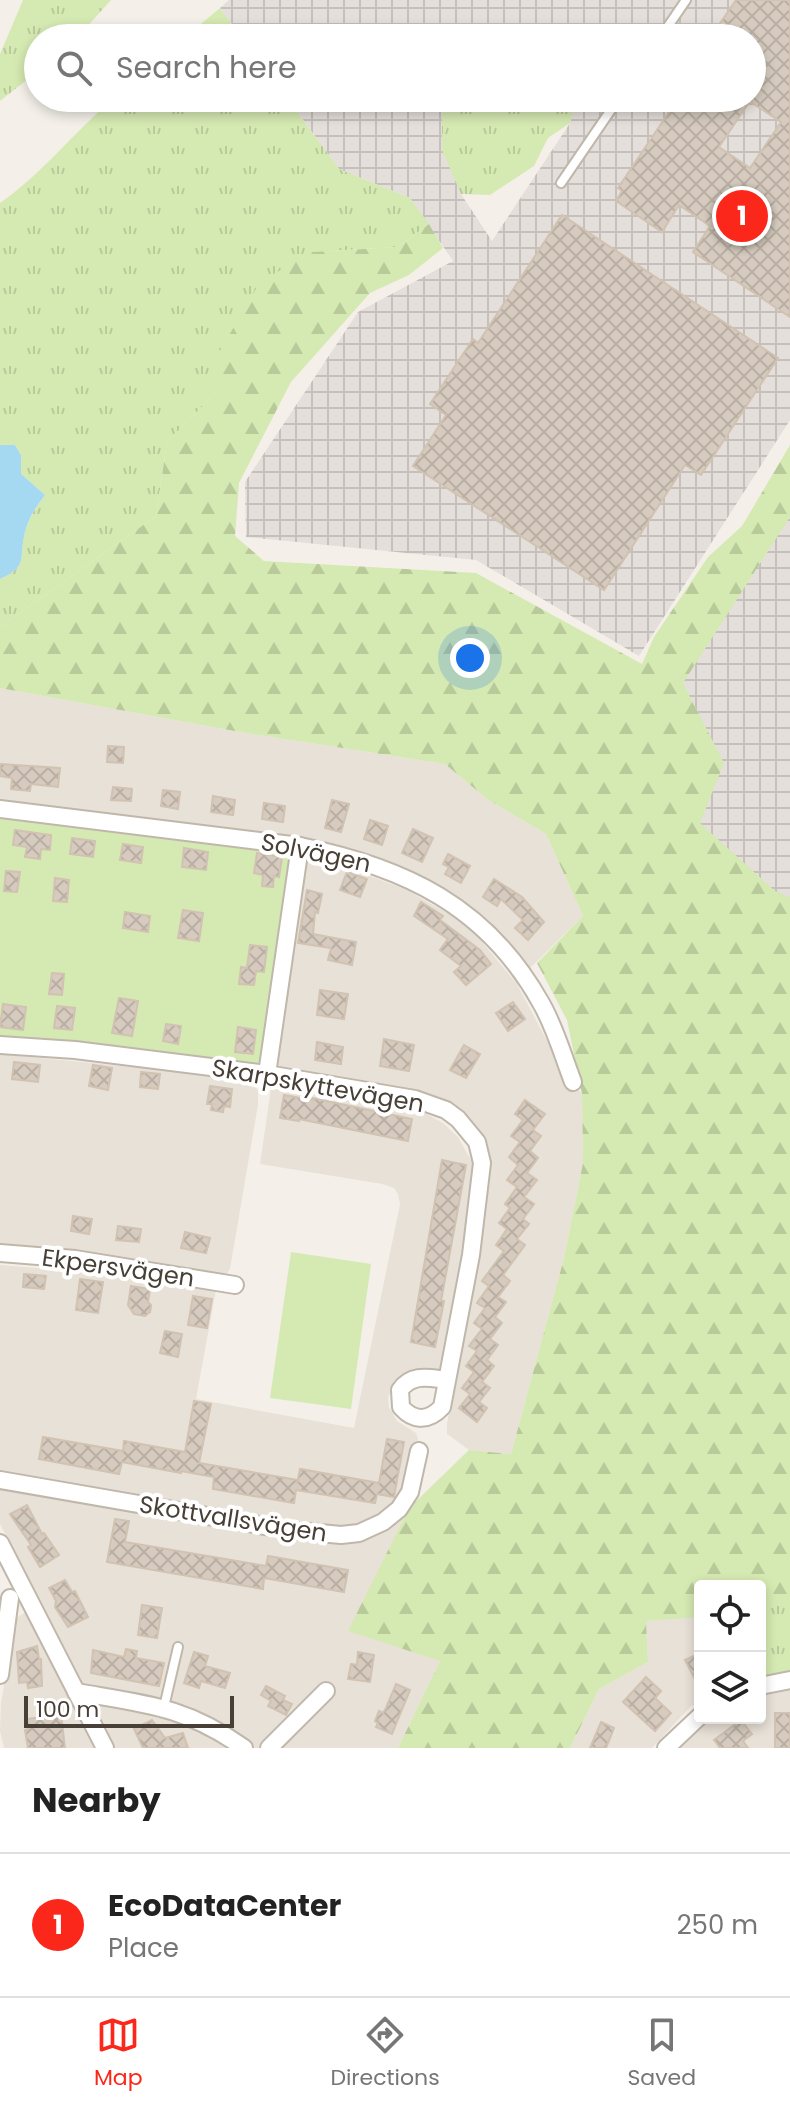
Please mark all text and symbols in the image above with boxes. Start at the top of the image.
search box [24,24,766,112]
icon: search [52,46,96,90]
text: Search here [116,46,297,89]
pin: 1 [716,186,768,246]
your location [450,638,490,678]
street label: Solvägen [258,825,374,880]
street label: Skarpskyttevägen [209,1051,427,1120]
street label: Ekpersvägen [40,1240,196,1295]
street label: Skottvallsvägen [137,1487,329,1550]
map controls [694,1580,766,1724]
button: locate [694,1580,766,1652]
button: layers [694,1652,766,1724]
scale bar [24,1692,234,1728]
text: 100 m [36,1694,99,1725]
text: Nearby [32,1776,161,1824]
text: EcoDataCenter [108,1884,341,1927]
text: 1 [53,1907,63,1943]
text: 250 m [677,1907,758,1943]
text: Place [108,1930,179,1966]
tab: Map [94,2013,143,2094]
tab: Directions [330,2013,440,2094]
tab: Saved [627,2013,696,2094]

